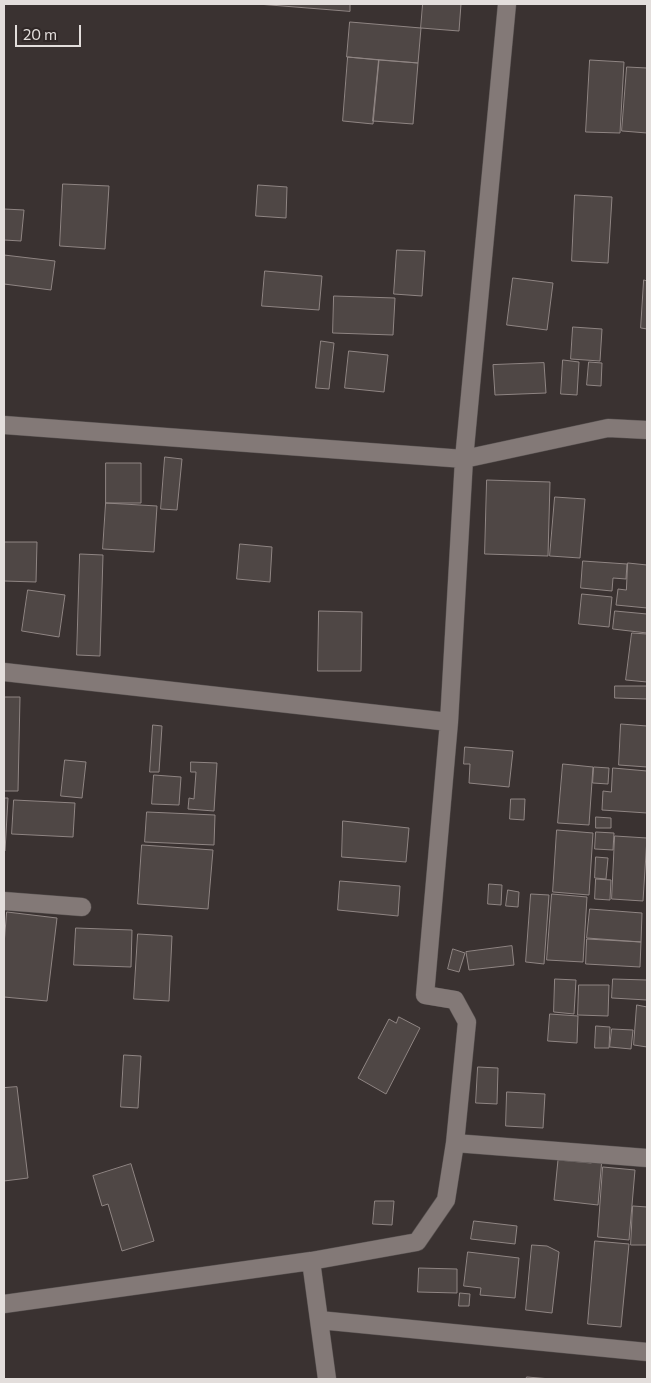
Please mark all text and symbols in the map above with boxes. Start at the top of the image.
scale bar [18,15,84,47]
text: 20 m [23,25,57,43]

